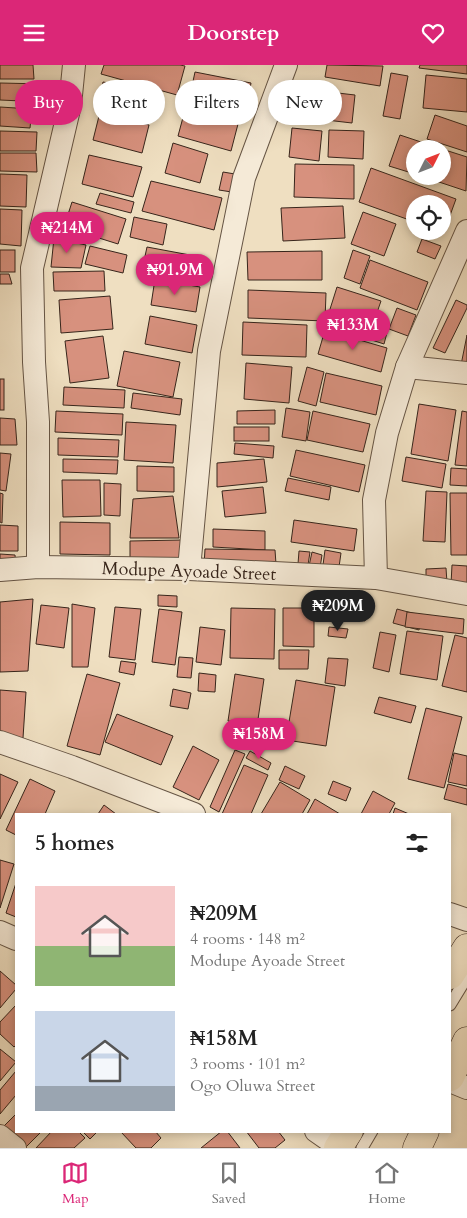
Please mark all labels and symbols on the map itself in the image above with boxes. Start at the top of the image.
north arrow [406,140,451,185]
pin: ₦214M [32,211,102,254]
pin: ₦91.9M [134,253,216,296]
pin: ₦133M [318,309,388,351]
street label: Modupe Ayoade Street [101,556,277,587]
pin: ₦209M [303,589,373,632]
pin: ₦158M [224,717,294,760]

